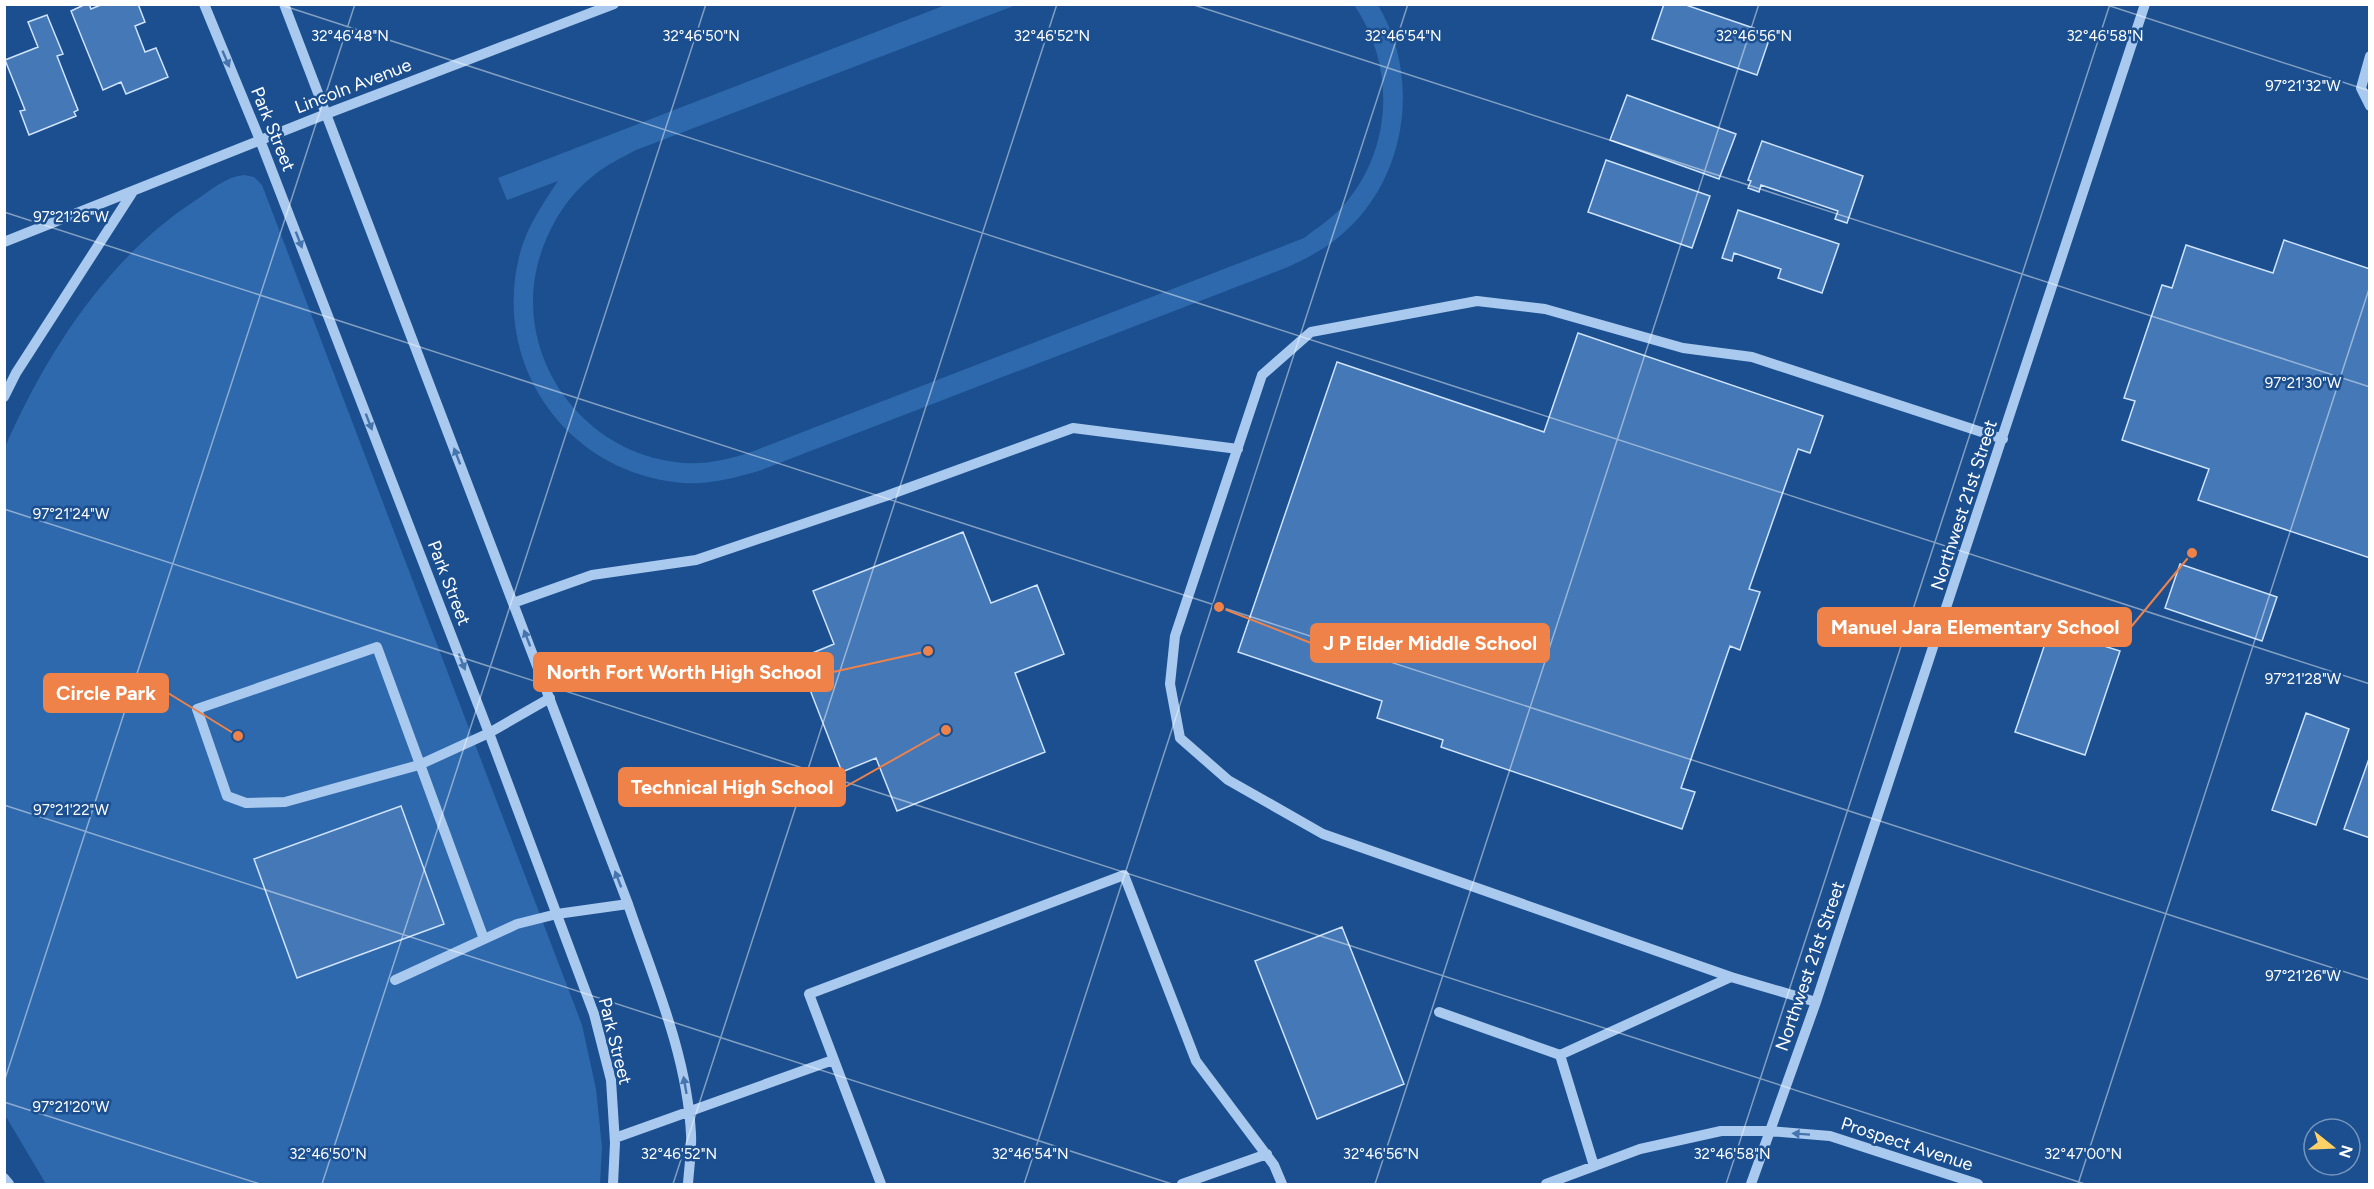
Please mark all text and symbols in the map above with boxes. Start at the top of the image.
text: 32°46'48"N [311,27,389,45]
text: 32°46'50"N [662,27,740,45]
text: 32°46'52"N [1014,27,1090,45]
text: 32°46'54"N [1364,27,1442,45]
text: 32°46'56"N [1716,27,1792,45]
text: 32°46'58"N [2066,27,2144,45]
one-way arrow [221,50,231,68]
street label: Lincoln Avenue [292,54,415,118]
text: 97°21'32"W [2265,77,2341,95]
street label: Park Street [246,84,300,175]
text: 97°21'26"W [33,208,109,226]
one-way arrow [294,231,304,249]
text: 97°21'30"W [2265,374,2342,392]
one-way arrow [364,413,374,431]
street label: Northwest 21st Street [1926,417,2002,593]
one-way arrow [452,447,461,465]
text: 97°21'24"W [33,505,110,523]
street label: Park Street [423,537,475,629]
callout: Manuel Jara Elementary School [1818,608,2131,646]
text: Manuel Jara Elementary School [1831,615,2119,639]
callout: J P Elder Middle School [1311,624,1549,662]
one-way arrow [521,629,531,647]
text: J P Elder Middle School [1323,631,1537,655]
one-way arrow [457,653,467,671]
callout: North Fort Worth High School [534,653,833,691]
text: North Fort Worth High School [546,660,822,684]
text: 97°21'28"W [2265,670,2342,688]
callout: Circle Park [44,674,168,712]
text: Circle Park [56,681,156,705]
callout: Technical High School [619,768,845,806]
text: Technical High School [631,775,833,799]
text: 97°21'22"W [33,801,109,819]
one-way arrow [613,870,623,888]
street label: Northwest 21st Street [1771,878,1849,1054]
text: 97°21'26"W [2265,967,2341,985]
street label: Park Street [594,995,636,1087]
one-way arrow [680,1075,689,1094]
text: 97°21'20"W [33,1098,110,1116]
street label: Prospect Avenue [1838,1112,1976,1176]
north arrow [2302,1117,2362,1177]
one-way arrow [1791,1129,1810,1138]
text: N [2335,1143,2357,1160]
text: 32°46'50"N [289,1145,367,1163]
text: 32°46'52"N [641,1145,717,1163]
text: 32°46'54"N [991,1145,1069,1163]
text: 32°46'56"N [1343,1145,1419,1163]
text: 32°46'58"N [1693,1145,1771,1163]
text: 32°47'00"N [2044,1145,2122,1163]

